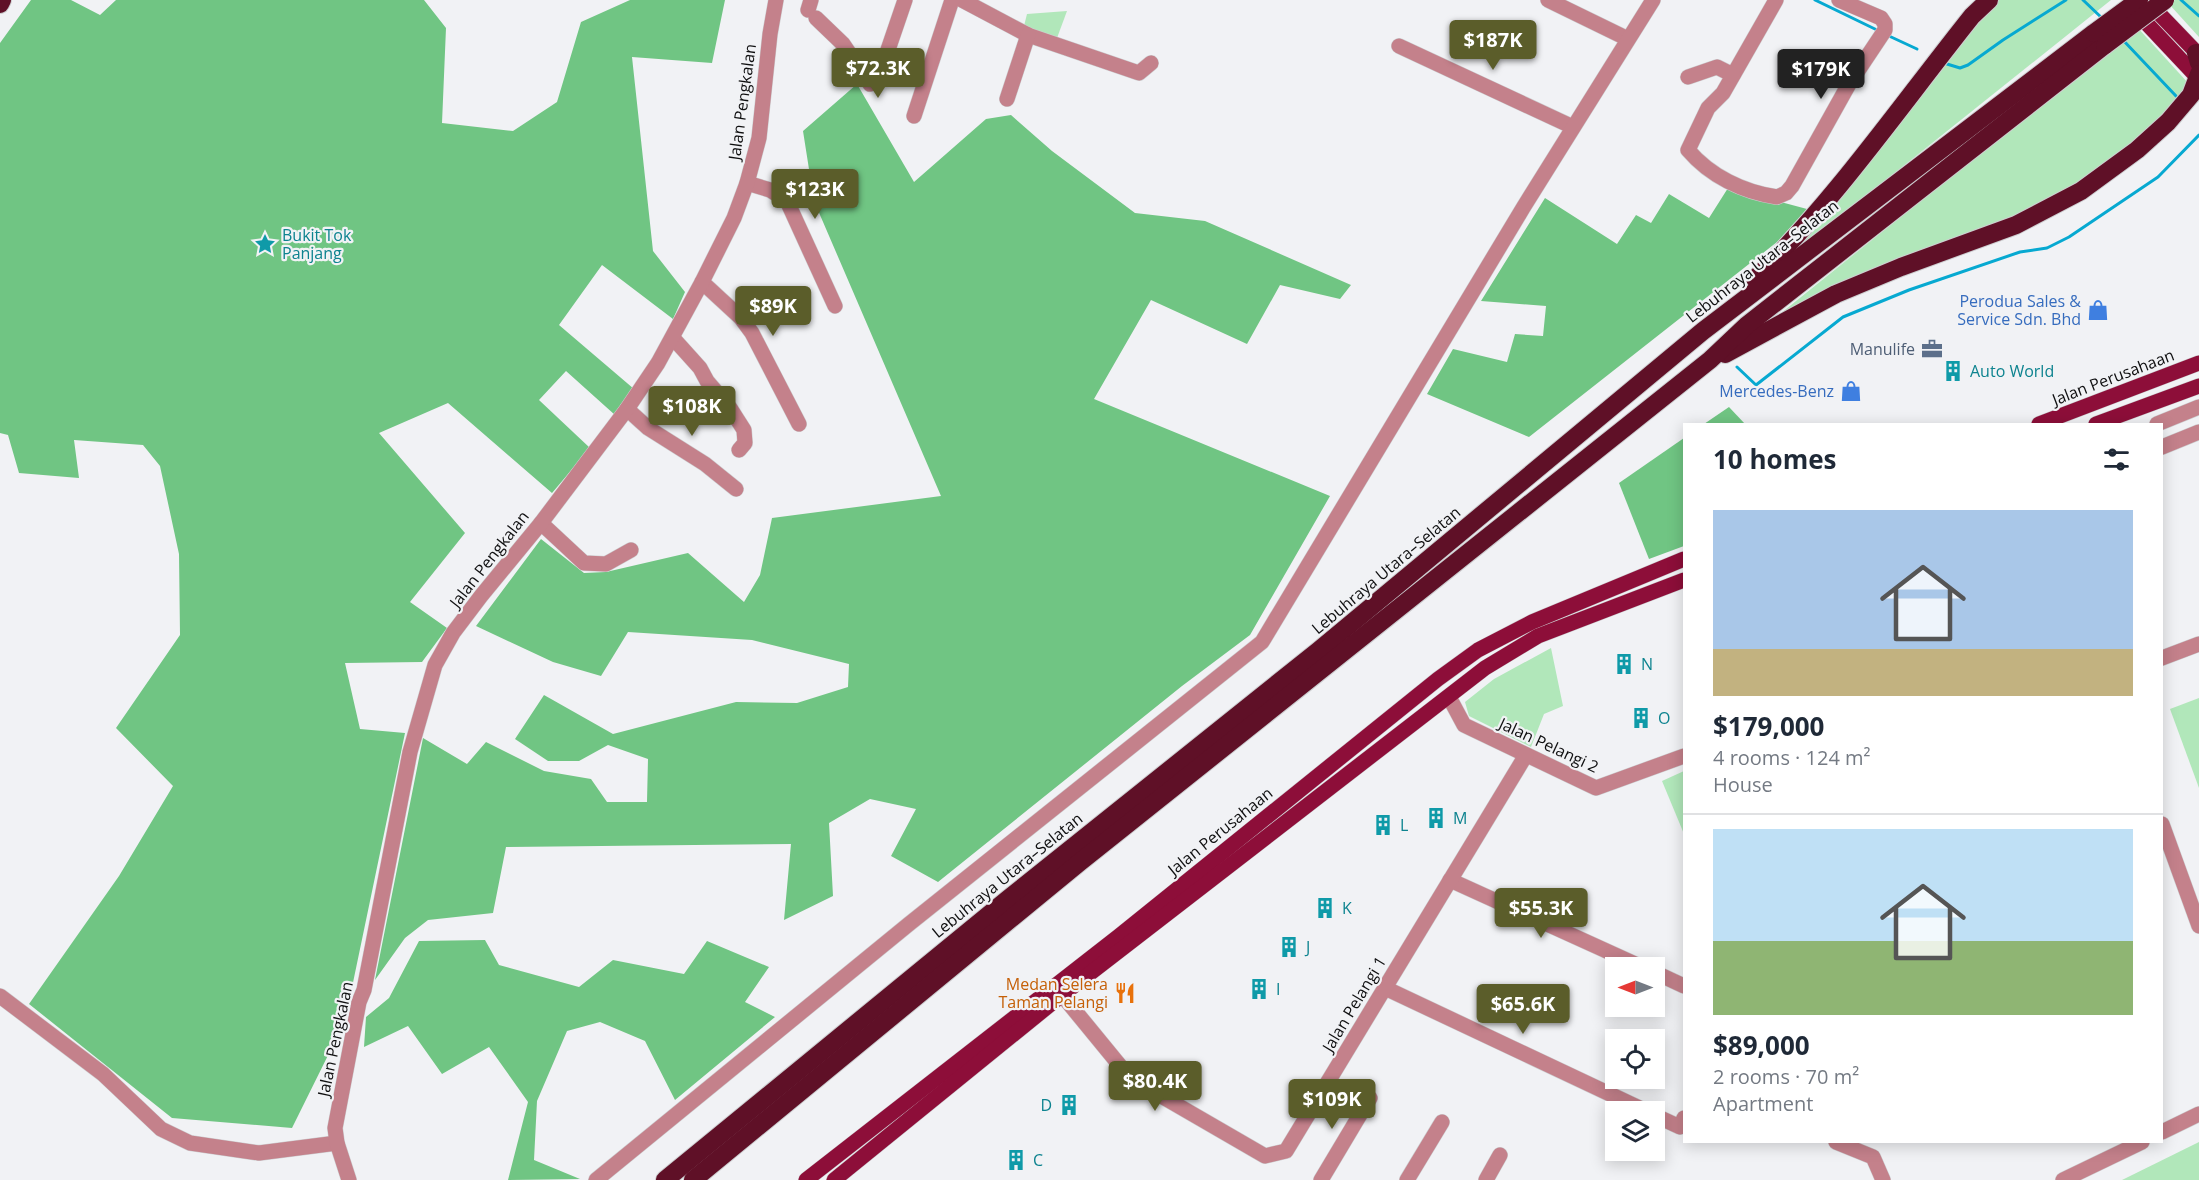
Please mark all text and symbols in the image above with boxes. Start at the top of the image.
pin: $187K [1451,20,1535,71]
text: $187K [1463,26,1523,53]
street label: Jalan Pengkalan [723,42,761,164]
pin: $72.3K [829,48,927,99]
pin: $179K [1779,49,1863,100]
text: $72.3K [846,54,910,81]
text: $179K [1791,55,1851,82]
pin: $123K [773,169,857,220]
text: $123K [785,175,845,202]
street label: Lebuhraya Utara–Selatan [1681,194,1843,328]
place label: Bukit Tok Panjang [282,224,352,264]
place icon: Bukit Tok Panjang [253,232,277,256]
pin: $89K [737,286,809,337]
place label: Perodua Sales & Service Sdn. Bhd [1957,290,2081,330]
text: $89K [749,292,797,319]
shop icon: Perodua Sales & Service Sdn. Bhd [2086,298,2110,322]
office icon: Manulife [1920,337,1944,361]
place label: Manulife [1850,338,1915,360]
street label: Jalan Perusahaan [2047,344,2177,411]
building icon: Auto World [1941,359,1965,383]
place label: Auto World [1970,360,2054,382]
shop icon: Mercedes-Benz [1839,379,1863,403]
place label: Mercedes-Benz [1719,380,1834,402]
pin: $108K [650,386,734,437]
text: $108K [662,392,722,419]
text: 10 homes [1713,441,1837,477]
icon: filters [2100,443,2133,476]
street label: Lebuhraya Utara–Selatan [1307,501,1465,639]
street label: Jalan Pengkalan [443,506,534,614]
icon: home [1869,549,1977,657]
building icon: N [1612,652,1636,676]
place label: N [1641,653,1653,675]
building icon: O [1629,706,1653,730]
place label: O [1658,707,1670,729]
text: $179,000 [1713,708,1824,744]
street label: Jalan Pelangi 2 [1494,711,1602,778]
text: 4 rooms · 124 m² [1713,744,1871,771]
text: House [1713,771,1773,798]
street label: Jalan Perusahaan [1161,782,1277,881]
building icon: M [1424,806,1448,830]
street label: Lebuhraya Utara–Selatan [927,807,1087,943]
place label: M [1453,807,1467,829]
building icon: L [1371,813,1395,837]
place label: L [1400,814,1408,836]
icon: home [1869,868,1977,976]
pin: $55.3K [1492,888,1590,939]
text: $55.3K [1509,894,1573,921]
building icon: K [1313,896,1337,920]
place label: K [1342,897,1352,919]
building icon: J [1277,935,1301,959]
place label: J [1304,936,1310,958]
street label: Jalan Pelangi 1 [1316,952,1391,1057]
north arrow [1605,957,1665,1017]
map controls [1605,957,1665,1161]
place label: Medan Selera Taman Pelangi [999,973,1108,1013]
building icon: I [1247,977,1271,1001]
place label: I [1276,978,1280,1000]
street label: Jalan Pengkalan [312,979,358,1101]
restaurant icon: Medan Selera Taman Pelangi [1113,981,1137,1005]
pin: $65.6K [1474,984,1572,1035]
text: $65.6K [1491,990,1555,1017]
text: $89,000 [1713,1027,1810,1063]
button: locate [1605,1029,1665,1089]
pin: $80.4K [1106,1061,1204,1112]
text: 2 rooms · 70 m² [1713,1063,1859,1090]
text: $80.4K [1123,1067,1187,1094]
pin: $109K [1290,1079,1374,1130]
text: $109K [1302,1085,1362,1112]
text: Apartment [1713,1090,1813,1117]
building icon: D [1057,1093,1081,1117]
place label: D [1040,1094,1052,1116]
button: layers [1605,1101,1665,1161]
building icon: C [1004,1148,1028,1172]
place label: C [1033,1149,1043,1171]

